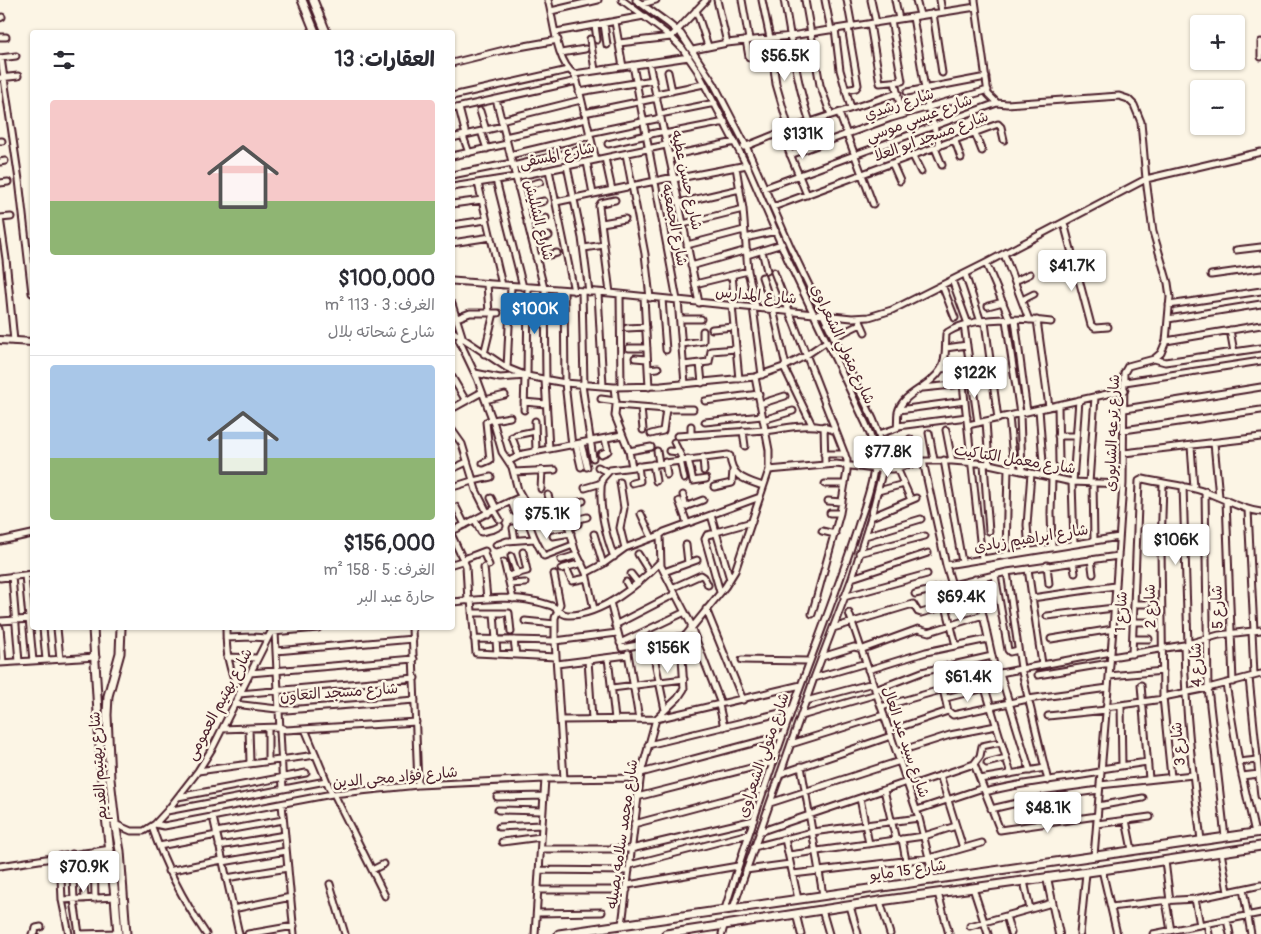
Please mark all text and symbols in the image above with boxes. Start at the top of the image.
map controls [1190,15,1245,135]
button: + [1190,15,1245,70]
pin: $56.5K [744,39,826,82]
icon: filters [50,46,78,74]
text: العقارات: 13 [335,46,435,73]
text: $56.5K [761,46,809,66]
button: − [1190,80,1245,135]
street label: شارع رشدي [862,84,937,126]
street label: شارع عيسي موسي [863,90,976,149]
street label: شارع مسجد ابو العلا [871,107,991,166]
pin: $131K [768,118,838,160]
text: $131K [783,124,823,144]
street label: شارع حسن عطيه [667,128,706,232]
icon: home [198,132,288,222]
street label: شارع المسقى [517,138,597,173]
street label: شارع الشليش [519,178,558,262]
street label: شارع الجمعيه [657,182,692,268]
pin: $41.7K [1031,250,1113,292]
text: $41.7K [1049,256,1095,276]
text: $100,000 [338,265,435,292]
street label: شارع متولي الشعراوى [804,281,879,409]
street label: شارع المدارس [714,282,797,309]
pin: $100K [500,292,570,335]
text: الغرف: 3 · 113 m² [325,295,435,315]
text: $100K [512,299,558,319]
text: شارع شحاته بلال [328,322,435,342]
pin: $122K [940,356,1010,399]
text: $122K [954,363,996,383]
street label: شارع ترعه الشابورى [1101,374,1124,492]
icon: home [198,398,288,488]
pin: $77.8K [847,436,929,478]
street label: شارع معمل الكتاكيت [953,441,1077,478]
text: $77.8K [865,442,911,462]
pin: $75.1K [506,498,588,540]
text: $75.1K [524,504,570,524]
street label: شارع ابراهيم زبادى [973,520,1090,559]
pin: $106K [1141,524,1211,566]
text: $156,000 [343,530,435,557]
text: $106K [1154,530,1198,550]
text: الغرف: 5 · 158 m² [323,560,435,580]
pin: $69.4K [920,580,1002,623]
street label: شارع 2 [1141,584,1160,628]
street label: شارع 5 [1207,585,1228,629]
text: حارة عبد البر [358,587,435,607]
text: $69.4K [937,587,985,607]
street label: شارع 1 [1111,591,1132,633]
pin: $156K [633,632,703,674]
text: $156K [647,638,689,658]
street label: شارع 4 [1187,643,1206,687]
street label: شارع بهتيم العمومى [182,645,259,764]
pin: $61.4K [927,660,1009,703]
text: $61.4K [945,667,991,687]
street label: شارع مسجد التعاون [279,679,399,706]
street label: شارع سيد عبد العال [878,684,934,800]
street label: شارع متولي الشعراوى [733,690,797,821]
street label: شارع بهتيم القديم [85,711,114,821]
street label: شارع 3 [1167,721,1190,767]
street label: شارع محمد سلامه بصيله [603,758,642,910]
street label: شارع فؤاد محى الدين [332,763,458,792]
pin: $48.1K [1007,792,1089,834]
text: $48.1K [1025,798,1071,818]
pin: $70.9K [43,850,125,893]
street label: شارع 15 مايو [868,856,948,885]
text: $70.9K [59,857,109,877]

